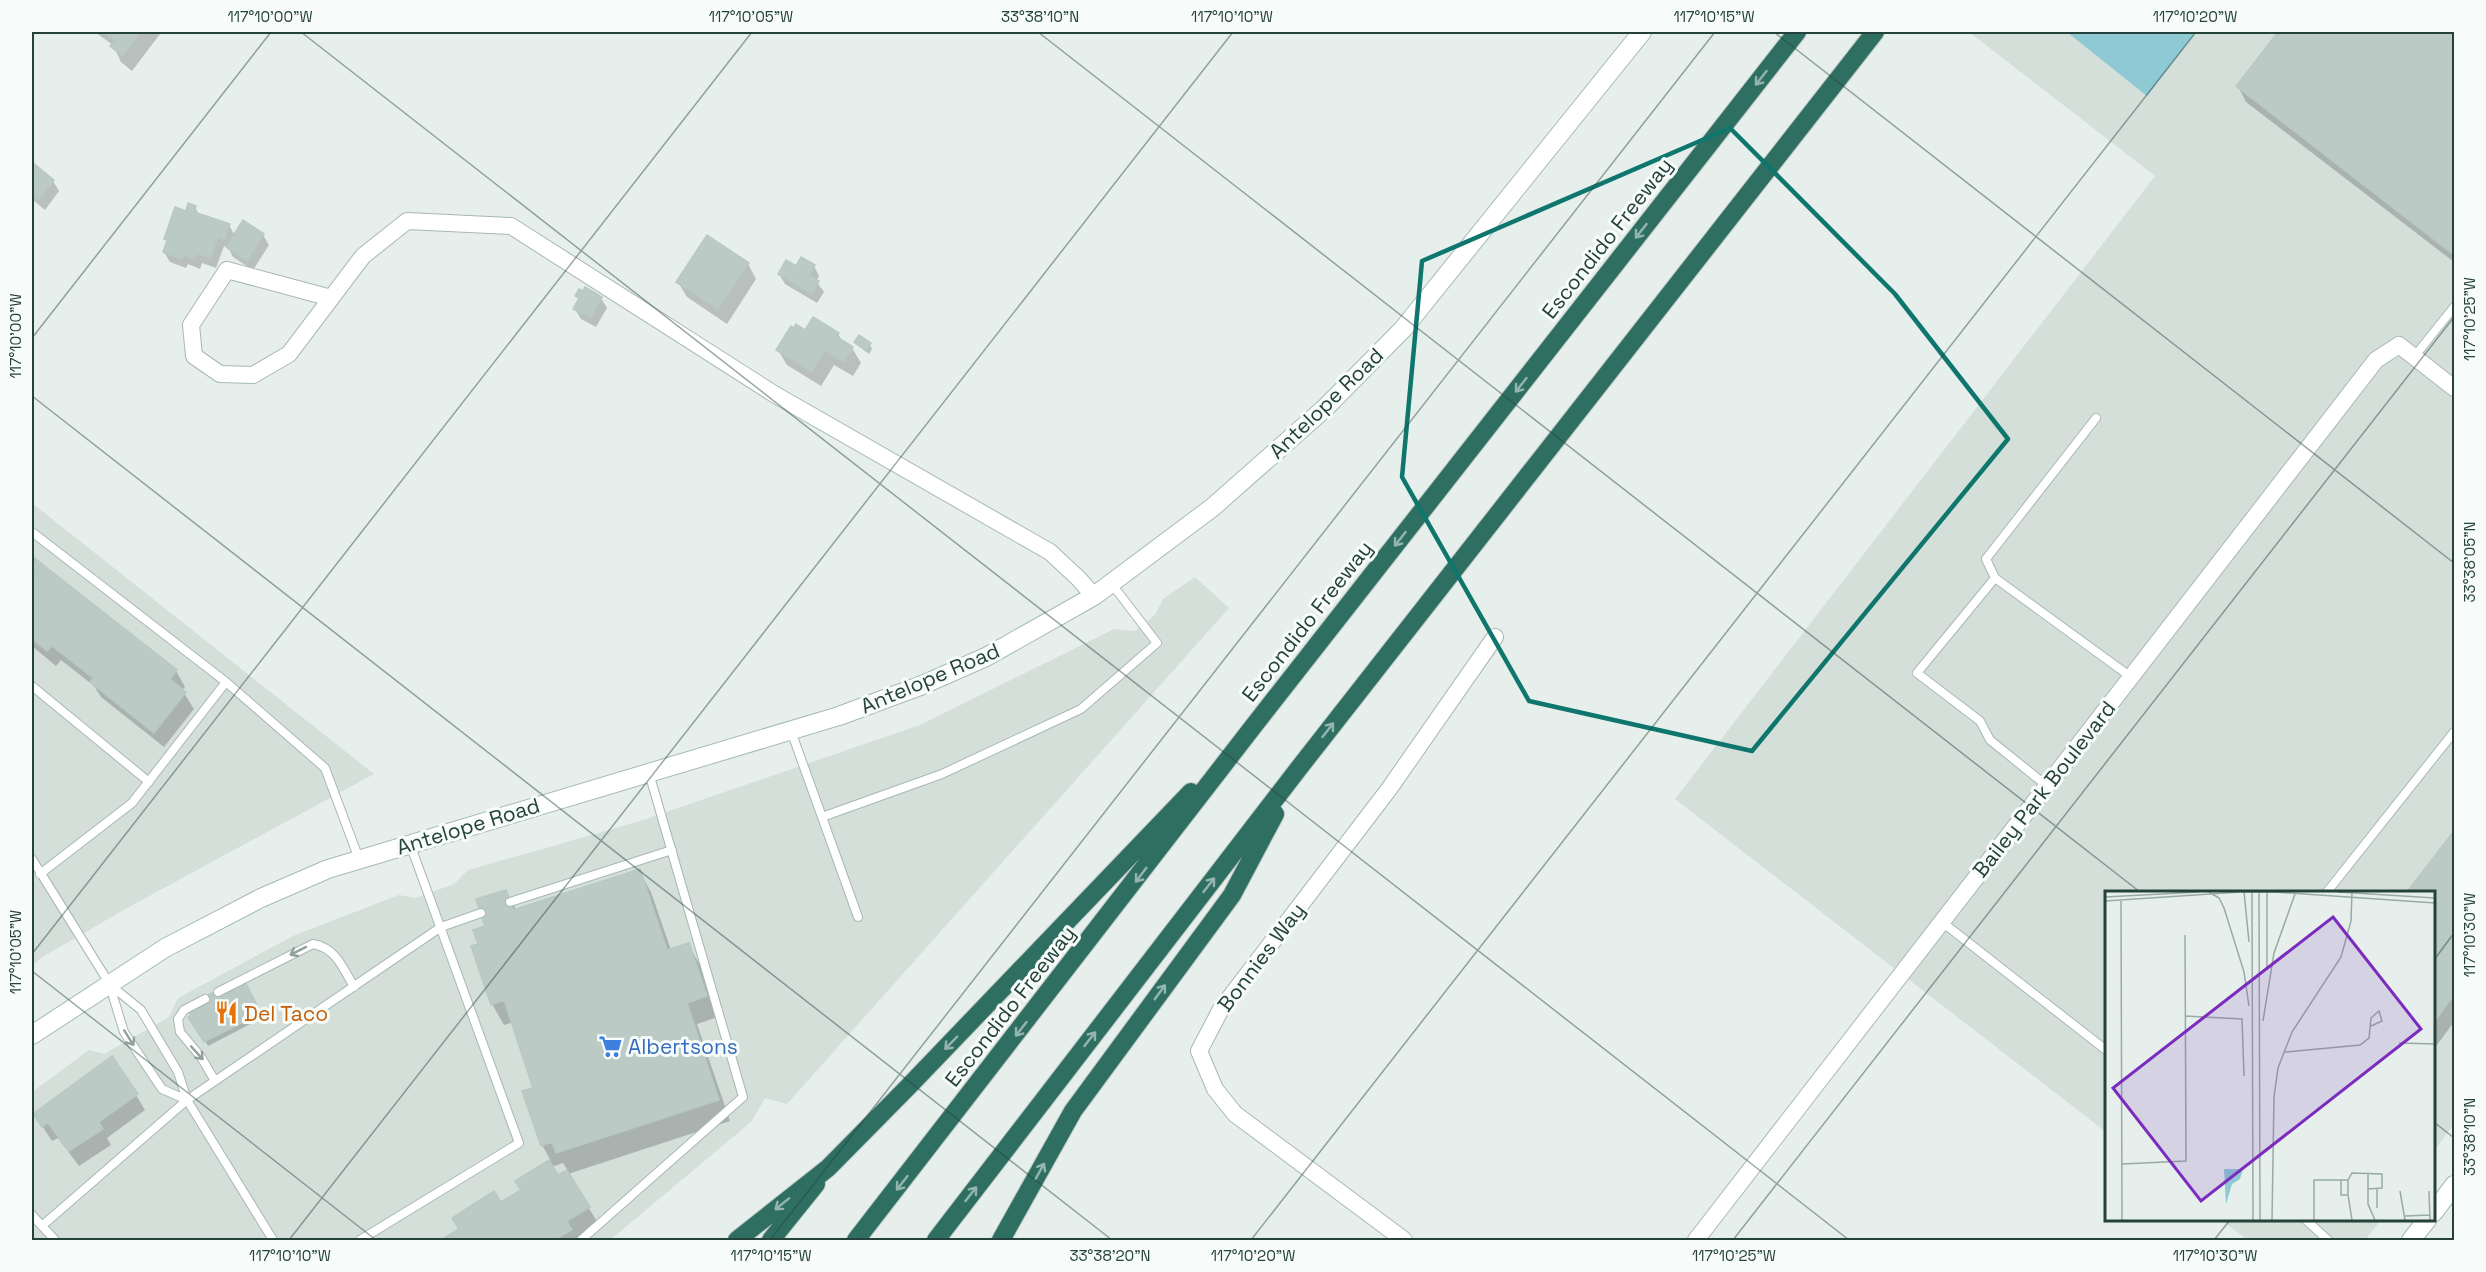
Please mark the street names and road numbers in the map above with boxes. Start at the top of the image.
street label: Escondido Freeway [1536,152,1678,324]
street label: Antelope Road [1263,342,1389,464]
street label: Escondido Freeway [1236,535,1378,707]
street label: Antelope Road [856,637,1004,719]
street label: Bailey Park Boulevard [1967,695,2121,883]
street label: Antelope Road [393,791,543,861]
street label: Bonnies Way [1211,897,1311,1017]
street label: Escondido Freeway [939,920,1081,1092]

